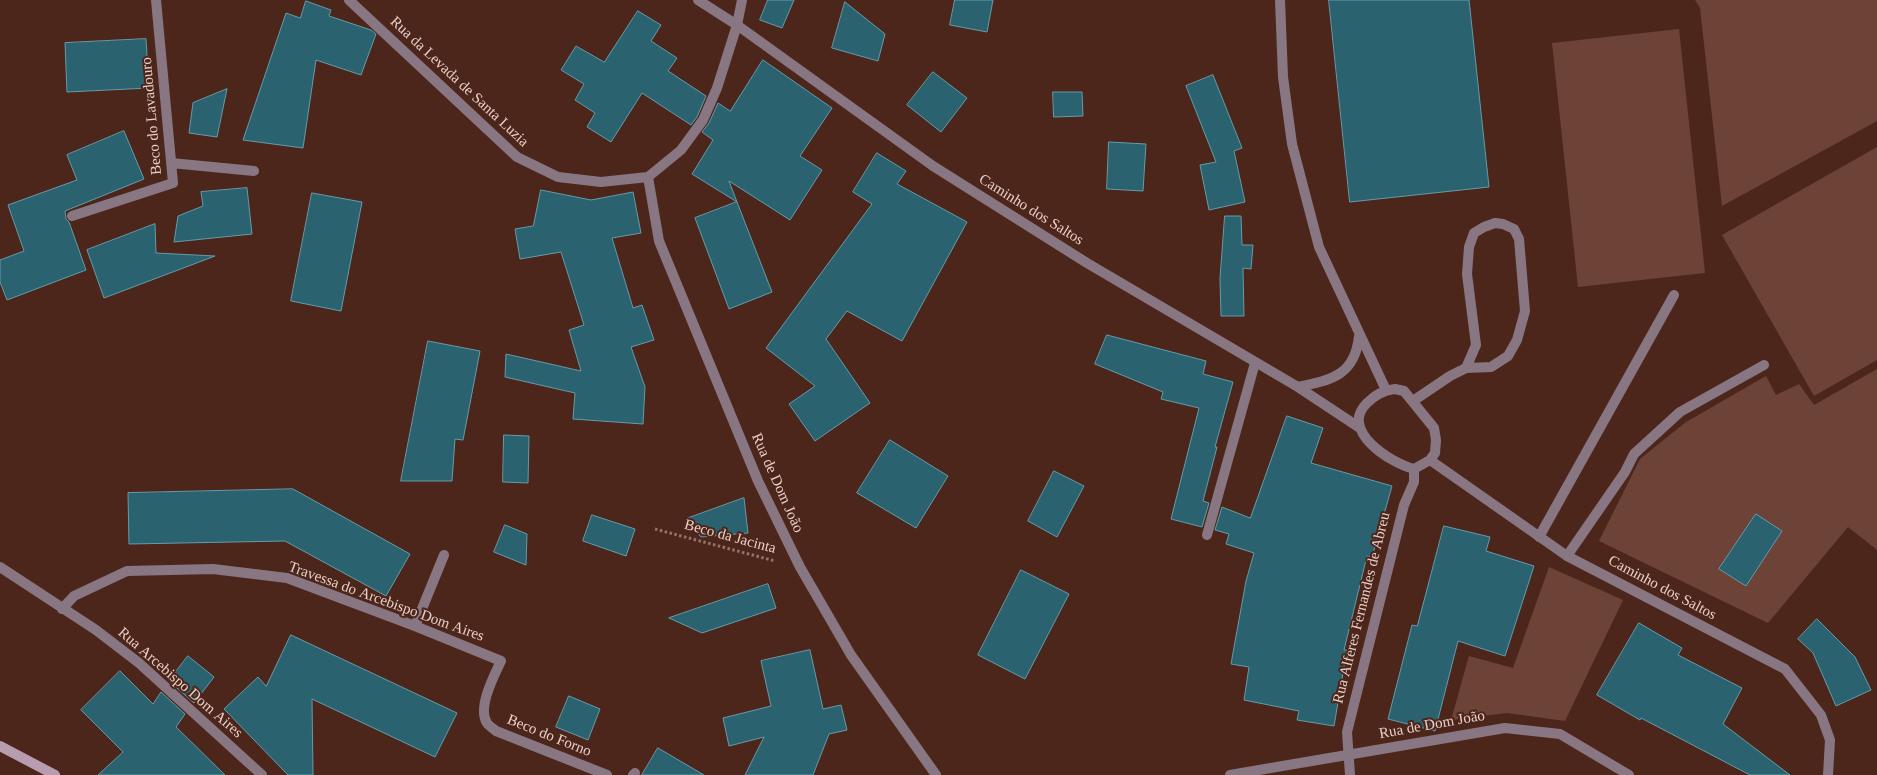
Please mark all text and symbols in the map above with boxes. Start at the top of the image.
street label: Rua da Levada de Santa Luzia [386,13,532,151]
street label: Beco do Lavadouro [138,56,166,176]
street label: Caminho dos Saltos [975,171,1087,249]
street label: Rua de Dom João [747,430,807,536]
street label: Rua Alferes Fernandes de Abreu [1329,510,1395,706]
street label: Beco da Jacinta [682,516,778,558]
street label: Caminho dos Saltos [1605,552,1719,624]
street label: Travessa do Arcebispo Dom Aires [286,558,486,646]
street label: Rua Arcebispo Dom Aires [114,624,246,742]
street label: Rua de Dom João [1378,707,1486,743]
street label: Beco do Forno [504,711,594,761]

